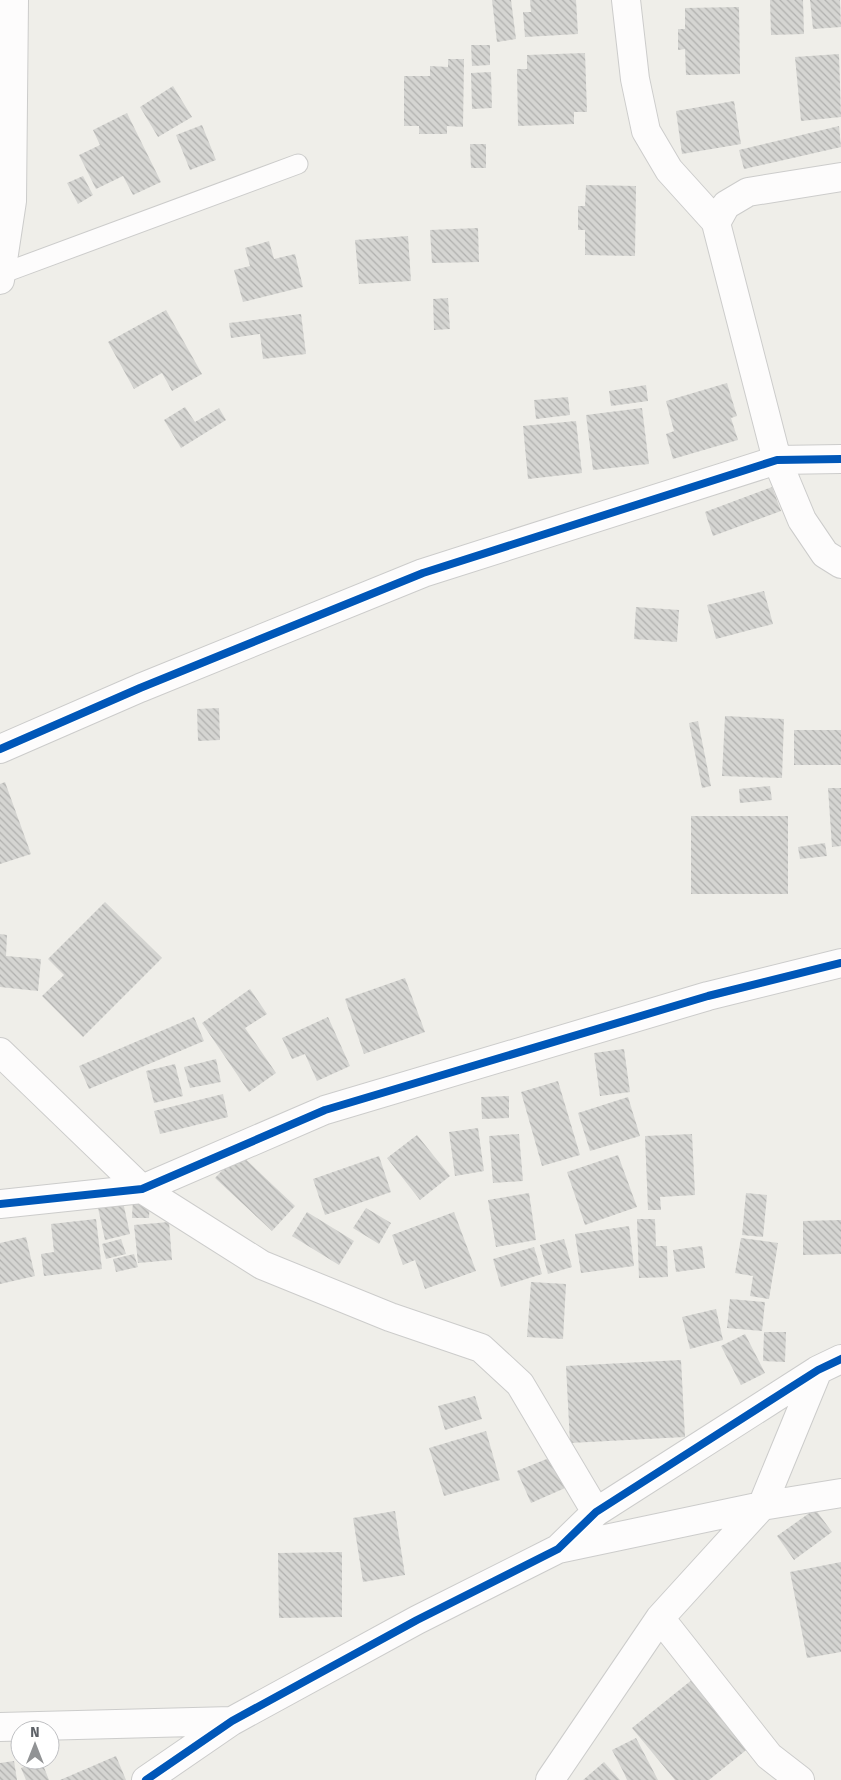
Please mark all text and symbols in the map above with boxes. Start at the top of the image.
north arrow [10,1720,60,1770]
text: N [30,1724,40,1741]

